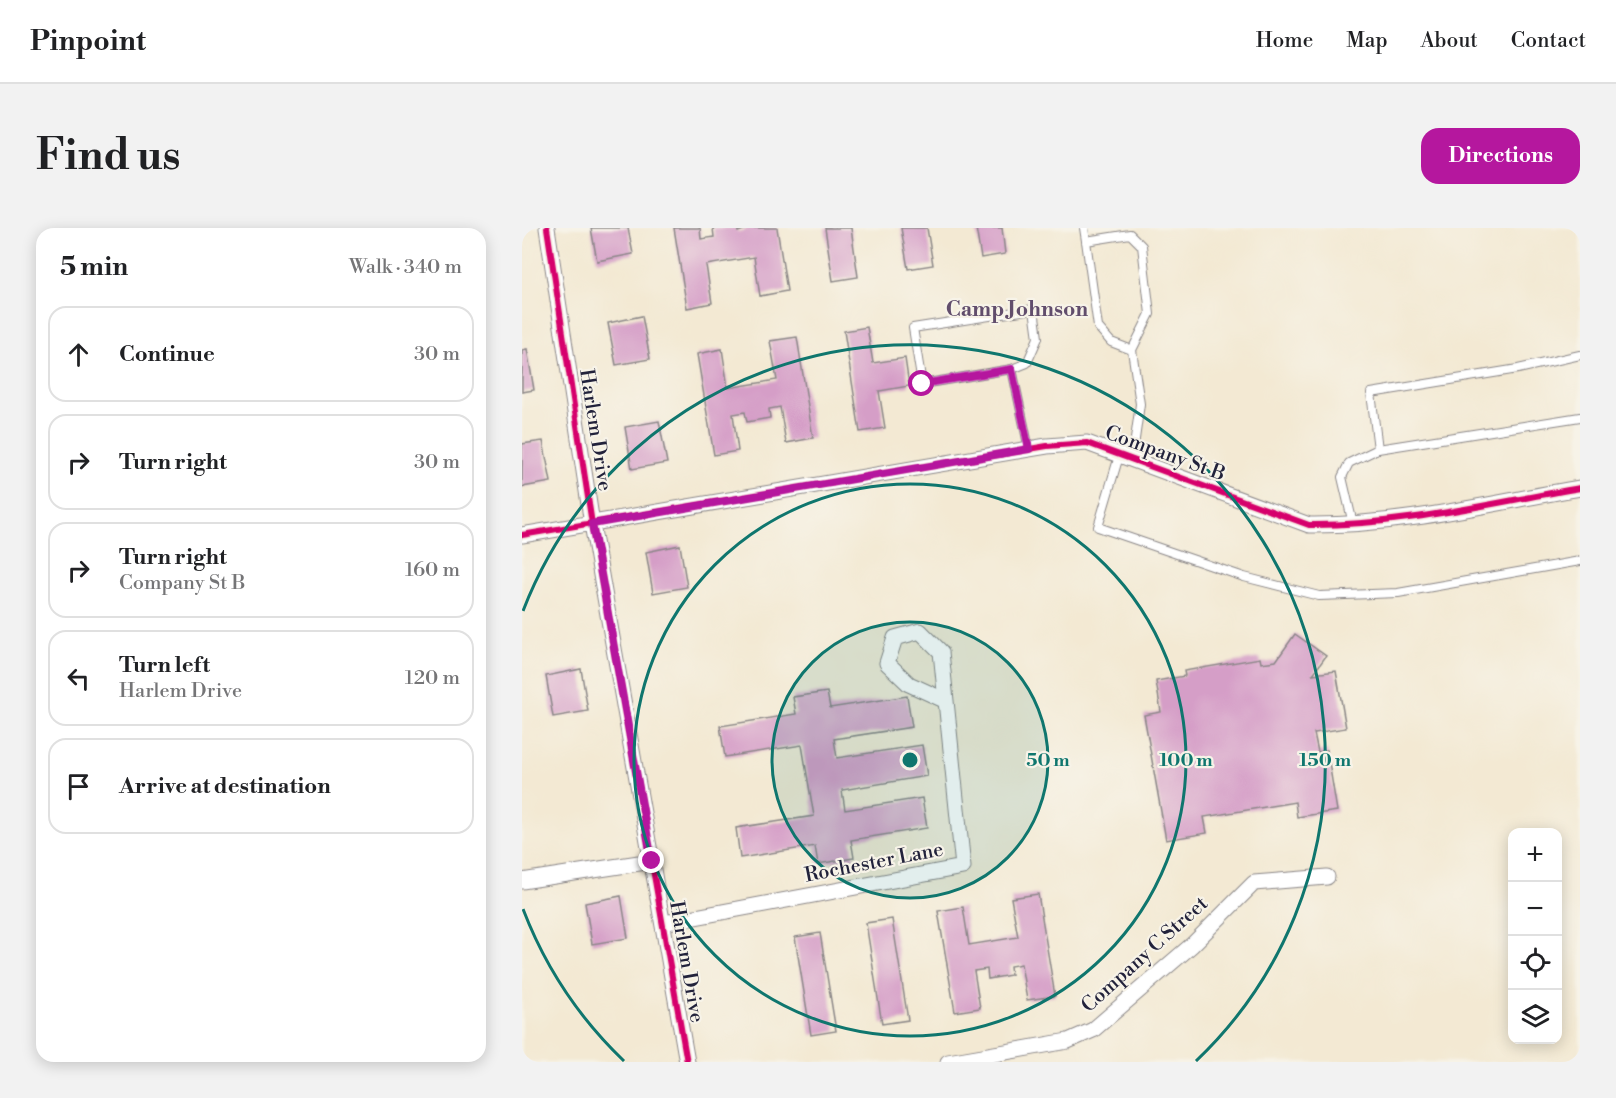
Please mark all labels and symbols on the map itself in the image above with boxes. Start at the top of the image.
district label: Camp Johnson [946,297,1088,323]
street label: Harlem Drive [573,367,617,493]
route start [908,370,934,396]
street label: Company St B [1101,421,1229,487]
text: 50 m [1026,749,1070,772]
text: 100 m [1159,749,1213,772]
text: 150 m [1299,749,1352,772]
centre of rings [900,750,920,770]
street label: Rochester Lane [802,837,946,889]
route end [638,847,664,873]
street label: Company C Street [1076,892,1214,1018]
street label: Harlem Drive [663,899,709,1025]

